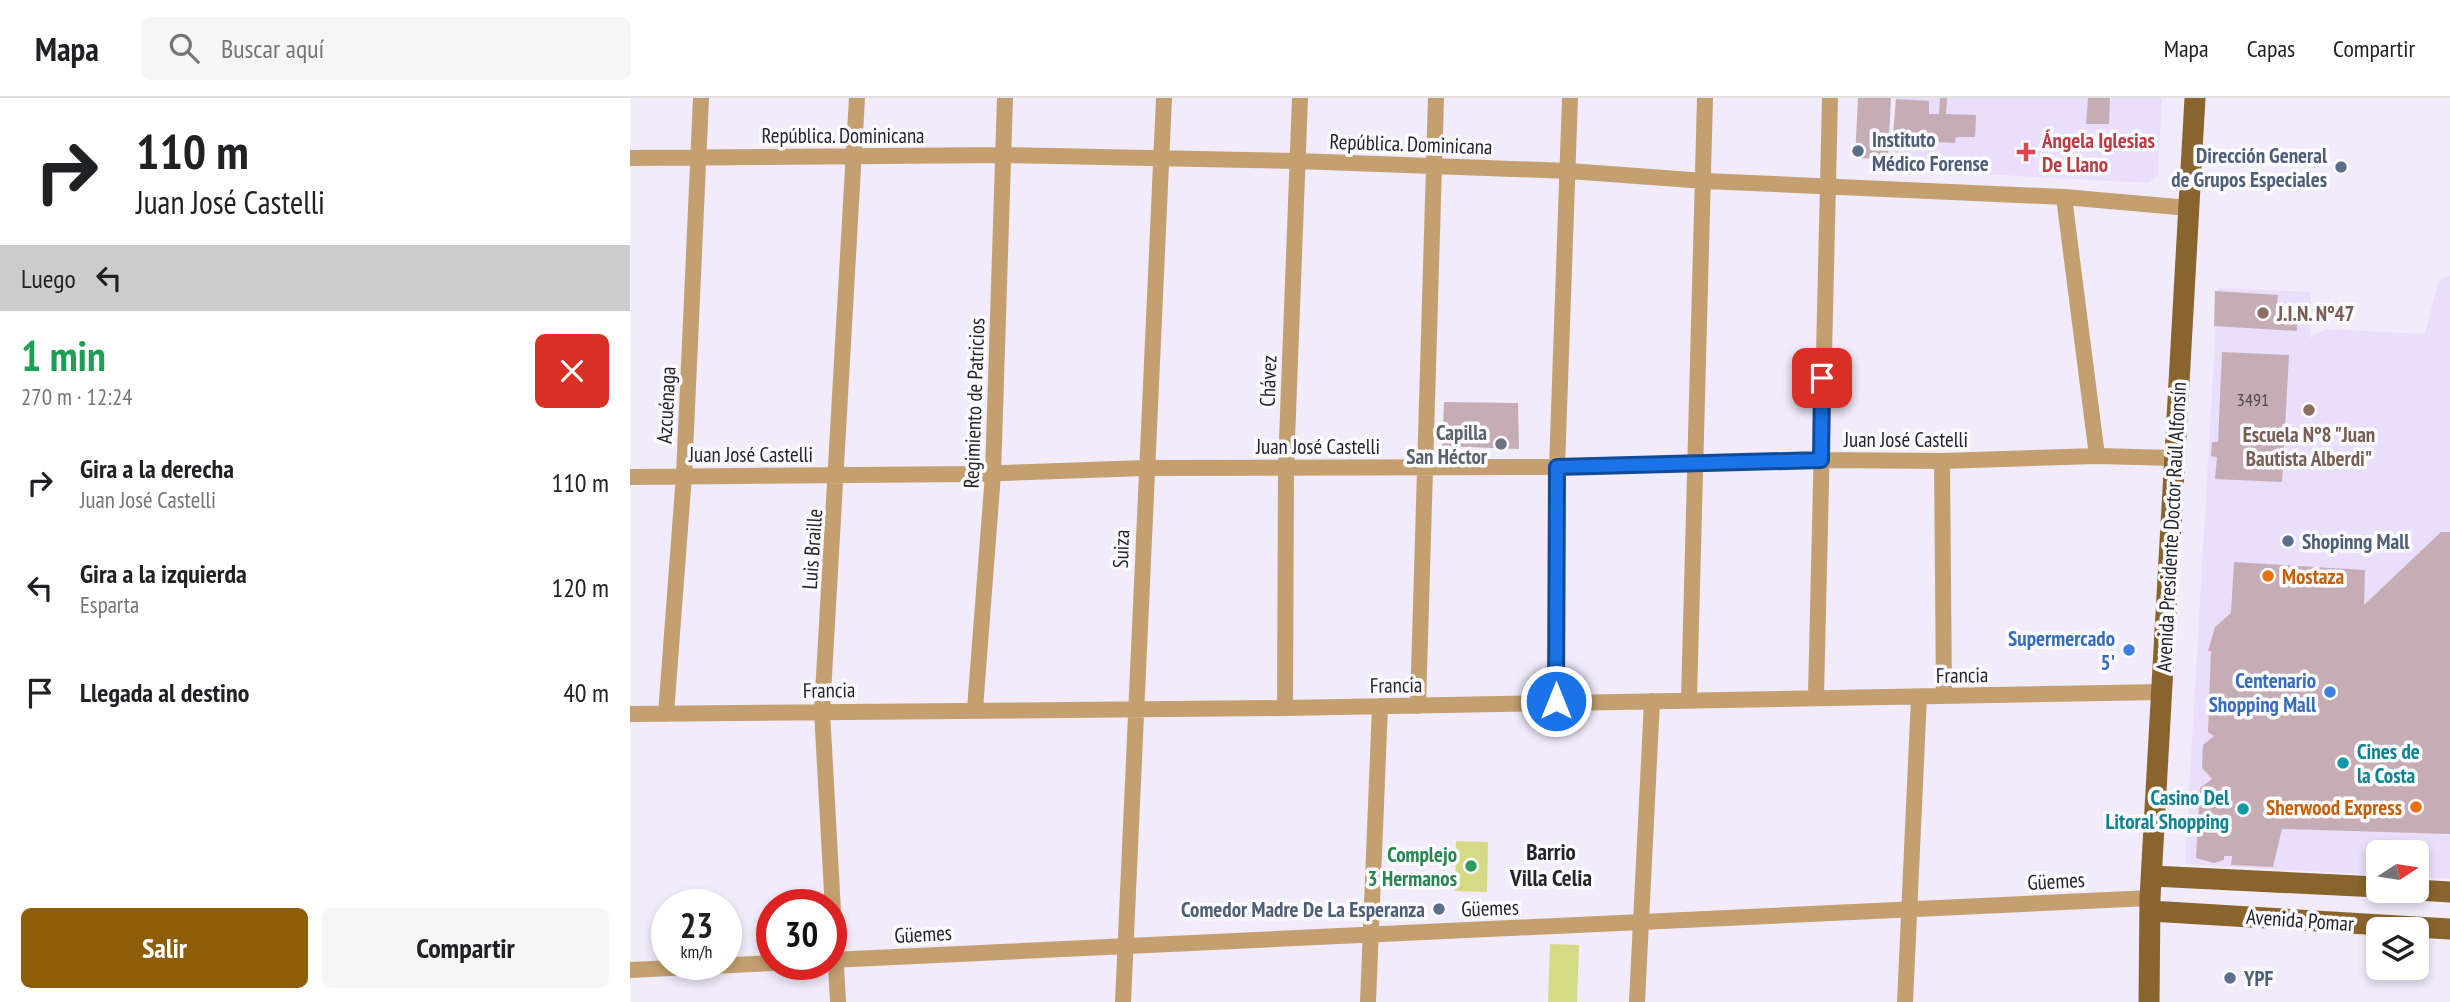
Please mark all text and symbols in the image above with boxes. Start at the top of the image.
search box [141,17,631,80]
text: Mapa [35,27,99,70]
icon: search [165,29,203,67]
text: Buscar aquí [221,32,324,65]
text: Mapa [2164,33,2209,64]
text: Capas [2247,33,2295,64]
text: Compartir [2333,33,2415,64]
text: 110 m [136,119,249,183]
street label: República. Dominicana [761,122,925,149]
icon: right [21,126,112,217]
place label: Instituto Médico Forense [1872,126,1989,177]
place label: Ángela Iglesias De Llano [2041,127,2155,178]
street label: República. Dominicana [1329,128,1493,160]
marker: Ángela Iglesias De Llano [2016,142,2036,162]
place label: Dirección General de Grupos Especiales [2171,142,2328,193]
marker: Instituto Médico Forense [1850,143,1866,159]
marker: Dirección General de Grupos Especiales [2333,159,2349,175]
text: Juan José Castelli [136,181,325,223]
icon: left [90,259,128,297]
text: Luego [21,262,76,295]
place label: J.I.N. Nº47 [2276,300,2355,327]
marker: J.I.N. Nº47 [2255,305,2271,321]
street label: Regimiento de Patricios [958,317,990,489]
text: 1 min [21,328,106,383]
button: close [535,334,609,408]
pin [1792,348,1852,408]
street label: Chávez [1254,355,1282,407]
icon: arrive [1803,359,1841,397]
street label: Azcuénaga [650,366,682,444]
street label: Avenida Presidente Doctor Raúl Alfonsín [2150,381,2192,673]
text: 270 m · 12:24 [21,382,133,411]
house number: 3491 [2237,388,2269,411]
marker: Escuela Nº8 "Juan Bautista Alberdi" [2301,402,2317,418]
place label: Capilla San Héctor [1406,419,1488,470]
place label: Escuela Nº8 "Juan Bautista Alberdi" [2243,421,2375,472]
street label: Juan José Castelli [1843,426,1968,453]
street label: Juan José Castelli [1255,433,1380,460]
marker: Capilla San Héctor [1493,436,1509,452]
street label: Juan José Castelli [688,441,813,468]
text: Gira a la derecha [80,452,234,485]
icon: right [21,464,59,502]
text: 110 m [551,466,609,499]
text: Juan José Castelli [80,485,216,514]
street label: Luis Braille [796,508,828,590]
place label: Shopinng Mall [2302,528,2410,555]
street label: Suiza [1107,529,1135,569]
marker: Shopinng Mall [2280,533,2296,549]
text: Gira a la izquierda [80,557,247,590]
place label: Mostaza [2282,563,2344,590]
marker: Mostaza [2260,568,2276,584]
icon: left [21,569,59,607]
text: 120 m [551,571,609,604]
text: Esparta [80,590,139,619]
place label: Supermercado 5' [2008,625,2115,676]
marker: Supermercado 5' [2121,642,2137,658]
street label: Francia [1936,661,1988,689]
position arrow [1519,664,1593,738]
place label: Centenario Shopping Mall [2209,667,2317,718]
street label: Francia [1370,671,1422,699]
icon: arrive [21,674,59,712]
text: Llegada al destino [80,676,249,709]
text: 40 m [563,676,609,709]
street label: Francia [803,676,855,704]
marker: Centenario Shopping Mall [2322,684,2338,700]
place label: Cines de la Costa [2357,738,2420,789]
marker: Cines de la Costa [2335,755,2351,771]
place label: Casino Del Litoral Shopping [2105,784,2230,835]
place label: Sherwood Express [2266,794,2402,821]
marker: Sherwood Express [2408,799,2424,815]
marker: Casino Del Litoral Shopping [2235,801,2251,817]
district label: Barrio Villa Celia [1509,837,1592,892]
north arrow [2366,840,2429,903]
map controls [2366,840,2429,980]
place label: Complejo 3 Hermanos [1368,841,1457,892]
marker: Complejo 3 Hermanos [1463,858,1479,874]
street label: Güemes [2027,866,2085,896]
speed limit sign: 30 [756,889,847,980]
street label: Güemes [1461,894,1519,922]
place label: Comedor Madre De La Esperanza [1181,896,1425,923]
marker: Comedor Madre De La Esperanza [1431,901,1447,917]
text: 23 [680,902,713,948]
street label: Avenida Pomar [2245,903,2355,937]
button: Salir [21,908,308,988]
button: Compartir [322,908,609,988]
button: layers [2366,917,2429,980]
street label: Güemes [894,919,952,949]
text: km/h [681,940,712,963]
place label: YPF [2243,965,2273,992]
marker: YPF [2222,970,2238,986]

